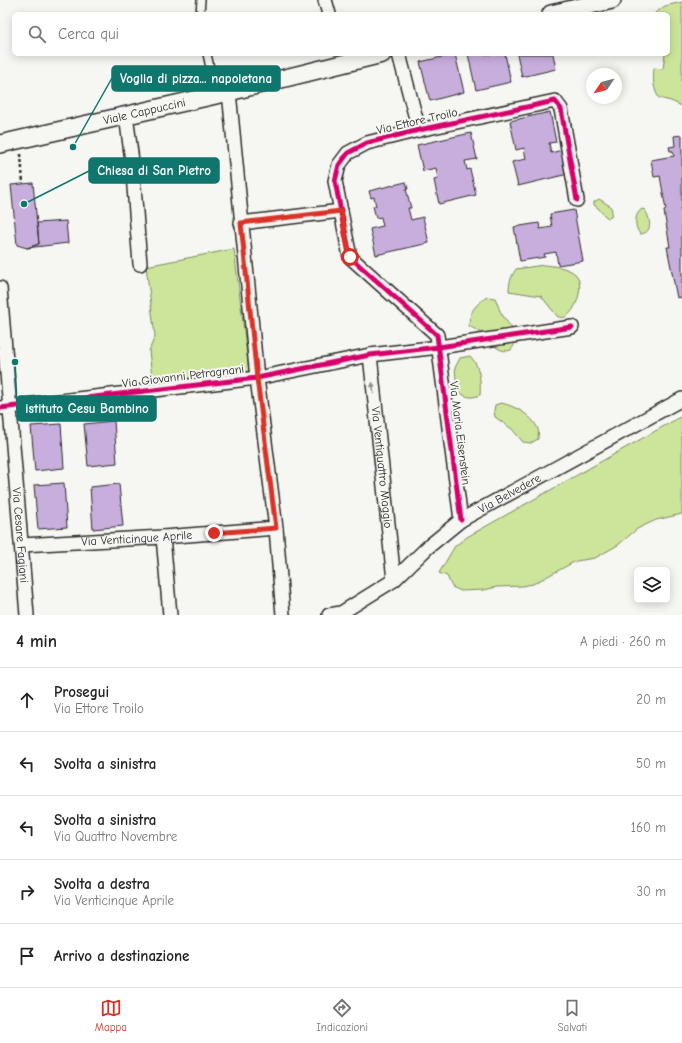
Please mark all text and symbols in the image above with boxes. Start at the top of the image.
search box [12,12,670,56]
icon: search [26,23,48,45]
text: Cerca qui [58,25,119,43]
callout: Voglia di pizza... napoletana [112,66,280,91]
north arrow [586,68,622,104]
text: Voglia di pizza... napoletana [120,71,272,86]
street label: Viale Cappuccini [102,95,187,127]
street label: Via Ettore Troilo [375,105,459,137]
callout: Chiesa di San Pietro [89,158,219,183]
text: Chiesa di San Pietro [97,163,211,178]
route start [341,248,359,266]
street label: Via Giovanni Petragnani [121,362,245,390]
street label: Via Maria Eisenstein [447,380,473,486]
one-way arrow [370,382,376,394]
callout: istituto Gesu Bambino [17,396,156,421]
text: istituto Gesu Bambino [25,401,149,416]
street label: Via Ventiquattro Maggio [369,406,395,529]
street label: Via Belvedere [476,471,543,516]
street label: Via Cesare Fagiani [9,487,31,583]
route end [205,524,223,542]
street label: Via Venticinque Aprile [81,528,193,549]
map controls [634,567,670,603]
button: layers [634,567,670,603]
text: 4 min [16,632,57,651]
text: A piedi · 260 m [580,634,666,649]
text: Prosegui [54,683,109,701]
icon: ahead [16,689,38,711]
text: 20 m [636,692,666,707]
text: Via Ettore Troilo [54,701,144,716]
icon: left [16,753,38,775]
text: Svolta a sinistra [54,755,156,773]
text: 50 m [636,756,666,771]
text: Svolta a sinistra [54,811,156,829]
icon: left [16,817,38,839]
text: 160 m [631,820,666,835]
text: Via Quattro Novembre [54,829,177,844]
text: Svolta a destra [54,875,150,893]
icon: right [16,881,38,903]
text: 30 m [636,884,666,899]
text: Via Venticinque Aprile [54,893,174,908]
icon: arrive [16,945,38,967]
text: Arrivo a destinazione [54,947,189,965]
tab: Mappa [95,997,127,1034]
tab: Indicazioni [317,997,368,1034]
tab: Salvati [557,997,587,1034]

